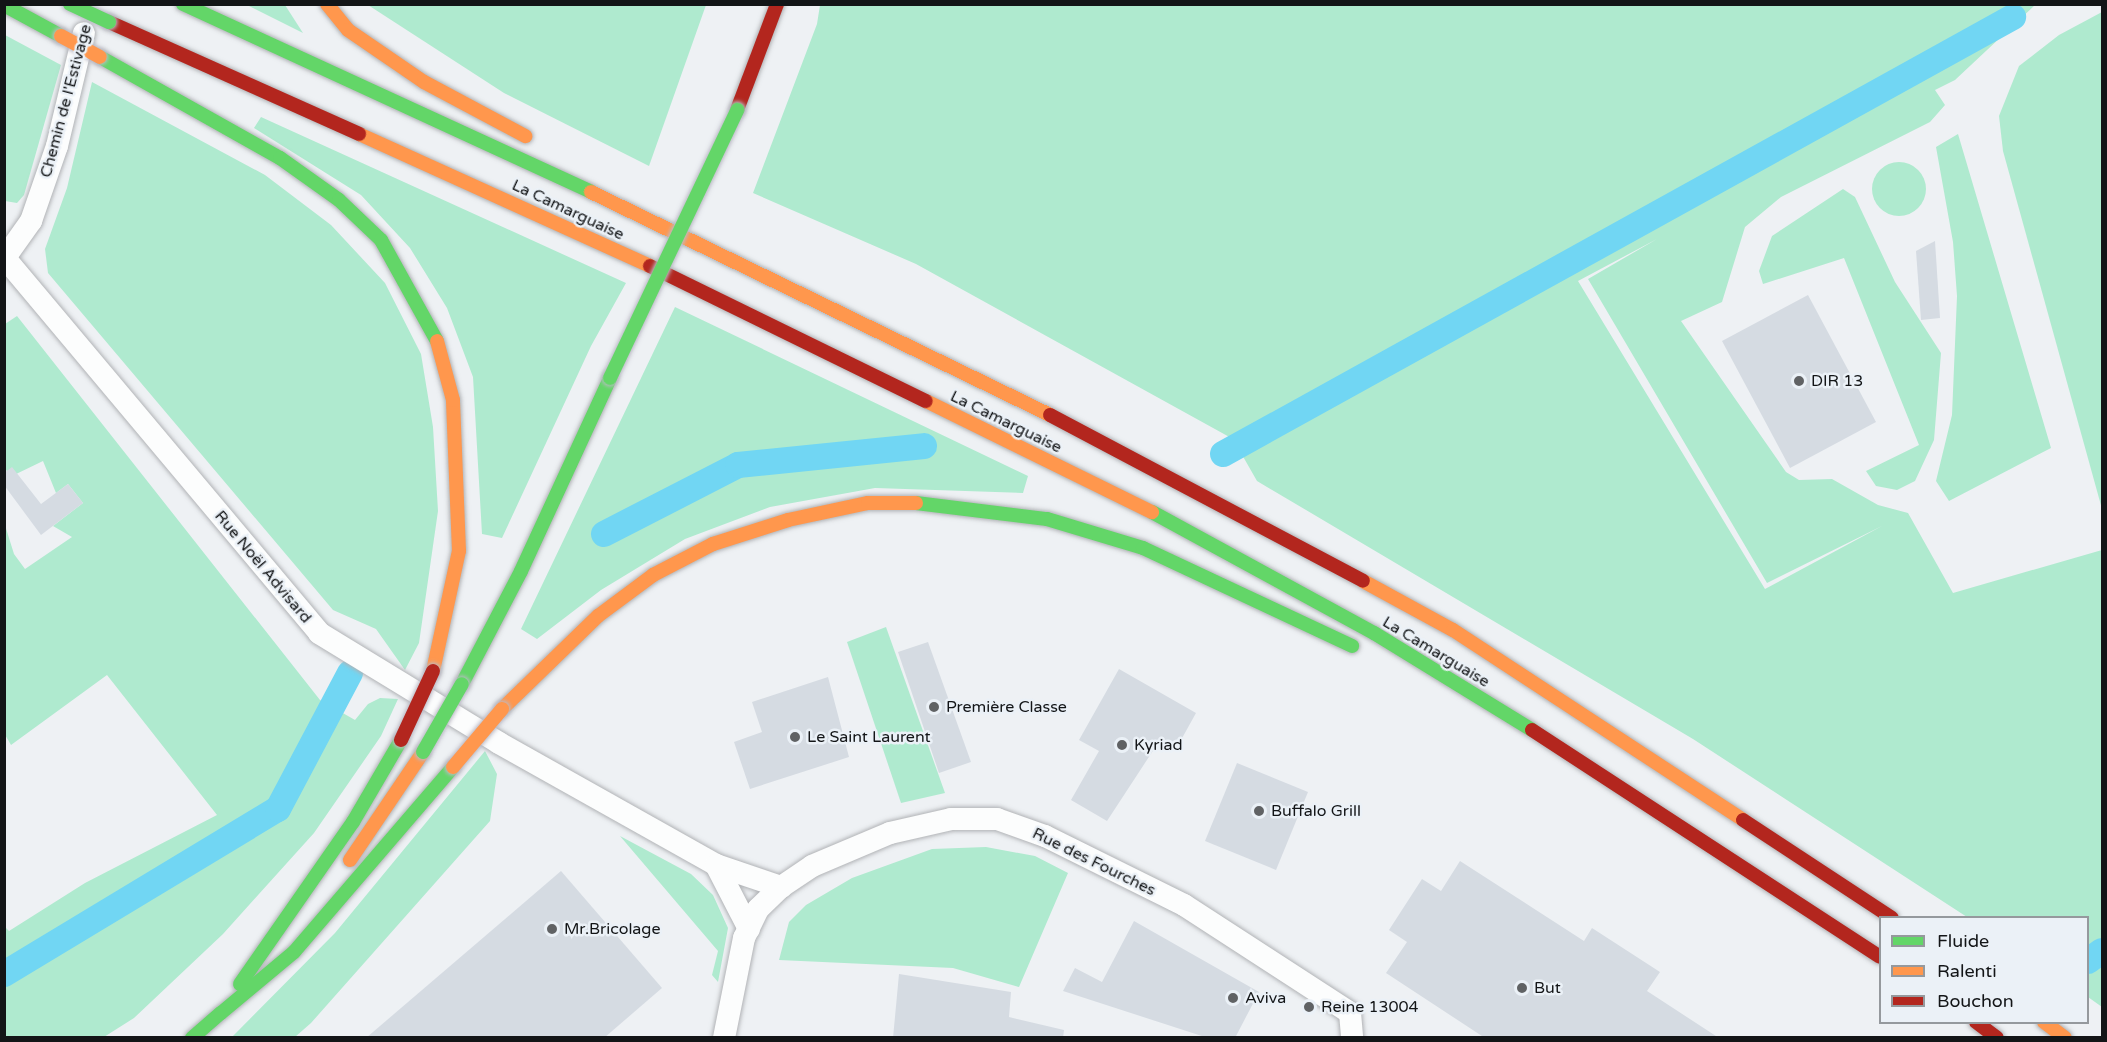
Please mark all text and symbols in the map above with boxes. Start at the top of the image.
street label: Chemin de l'Estivage [36,22,96,180]
street label: La Camarguaise [509,176,627,244]
place label: DIR 13 [1811,371,1863,391]
marker: DIR 13 [1792,374,1806,388]
street label: La Camarguaise [947,387,1065,457]
street label: Rue Noël Advisard [210,507,316,627]
street label: La Camarguaise [1379,612,1493,692]
place label: Première Classe [946,697,1067,717]
marker: Première Classe [927,700,941,714]
place label: Le Saint Laurent [807,727,931,747]
marker: Le Saint Laurent [788,730,802,744]
place label: Kyriad [1134,735,1183,755]
marker: Kyriad [1115,738,1129,752]
place label: Buffalo Grill [1271,801,1361,821]
marker: Buffalo Grill [1252,804,1266,818]
street label: Rue des Fourches [1029,824,1159,900]
legend [1879,916,2089,1024]
place label: Mr.Bricolage [564,919,661,939]
marker: Mr.Bricolage [545,922,559,936]
text: Fluide [1937,930,1989,952]
text: Ralenti [1937,960,1997,982]
place label: But [1534,978,1561,998]
marker: But [1515,981,1529,995]
place label: Aviva [1245,988,1286,1008]
text: Bouchon [1937,990,2014,1012]
marker: Aviva [1226,991,1240,1005]
place label: Reine 13004 [1321,997,1419,1017]
marker: Reine 13004 [1302,1000,1316,1014]

